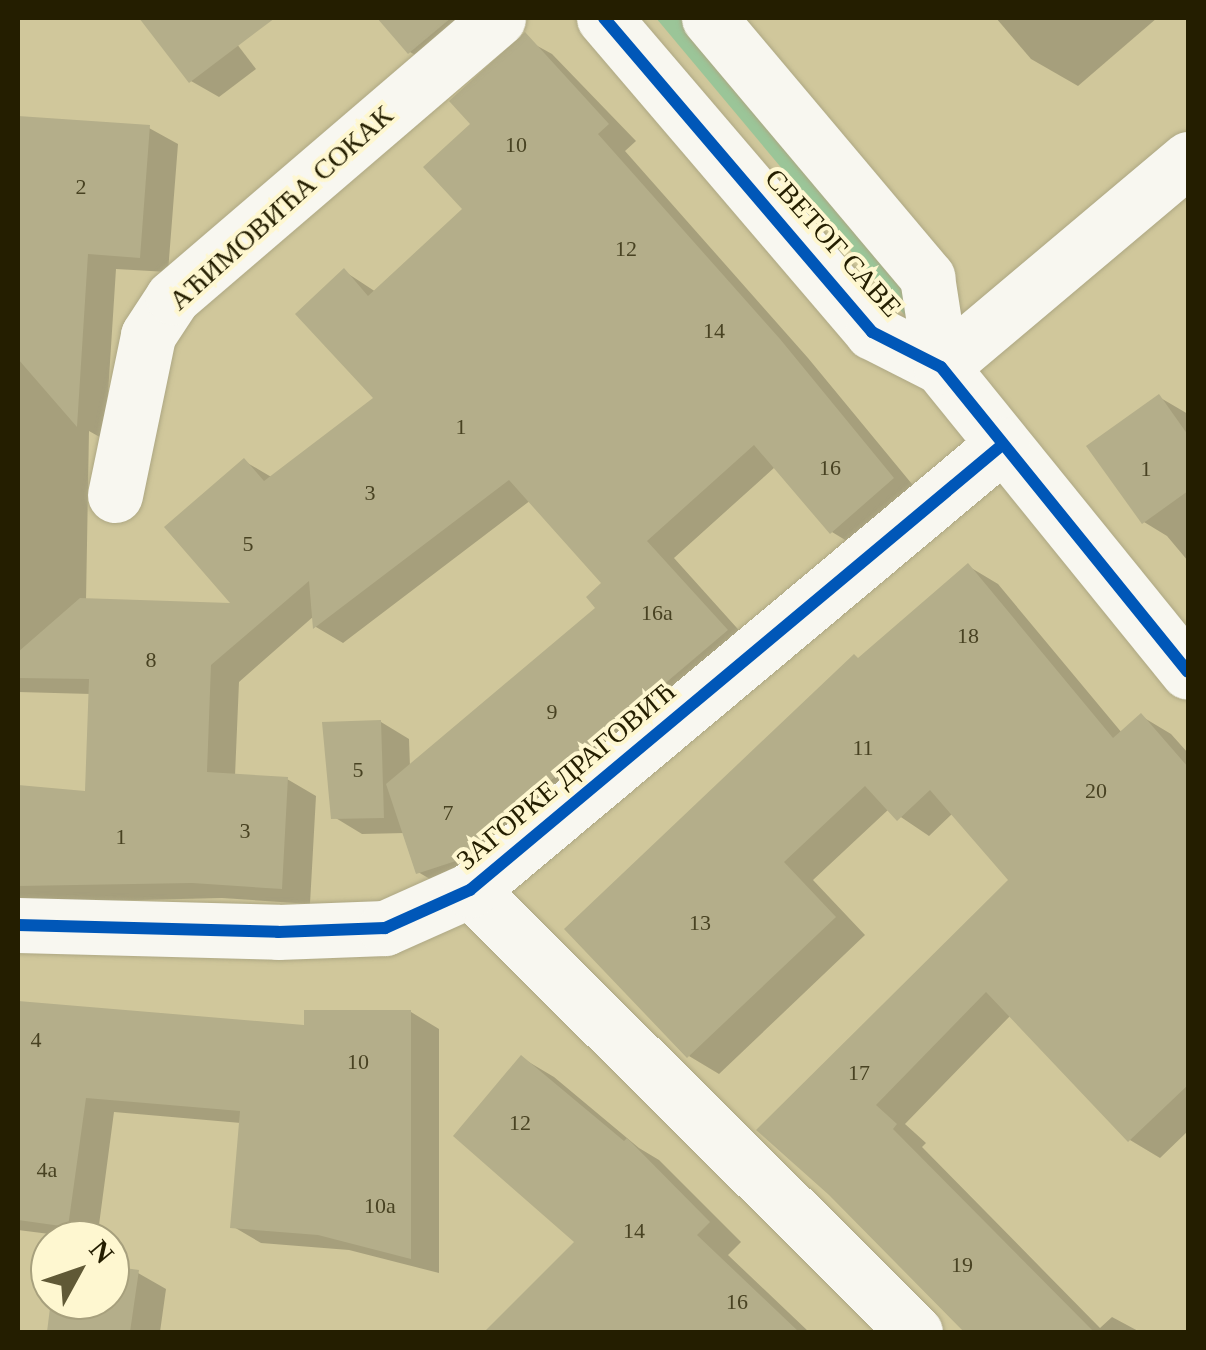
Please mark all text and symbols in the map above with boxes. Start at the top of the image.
street label: АЋИМОВИЋА СОКАК [162,99,400,317]
house number: 10 [505,132,527,158]
street label: СВЕТОГ САВЕ [758,162,908,324]
house number: 2 [76,174,86,200]
house number: 12 [615,236,637,262]
house number: 14 [703,318,725,344]
house number: 1 [456,414,466,440]
house number: 16 [819,455,841,481]
house number: 1 [1140,456,1152,482]
house number: 3 [364,480,376,506]
house number: 5 [242,531,254,557]
house number: 16a [641,600,673,626]
house number: 18 [957,623,979,649]
house number: 8 [146,647,156,673]
street label: ЗАГОРКЕ ДРАГОВИЋ [450,675,682,877]
house number: 9 [546,699,558,725]
house number: 11 [852,735,874,761]
house number: 5 [352,757,363,783]
house number: 20 [1085,778,1107,804]
house number: 7 [442,800,453,826]
house number: 3 [240,818,250,844]
house number: 1 [115,824,126,850]
house number: 13 [689,910,711,936]
house number: 4 [30,1027,42,1053]
house number: 10 [347,1049,369,1075]
house number: 17 [848,1060,870,1086]
house number: 12 [509,1110,531,1136]
house number: 4a [37,1157,57,1183]
house number: 10a [364,1193,396,1219]
house number: 14 [623,1218,645,1244]
north arrow [30,1220,130,1320]
text: N [83,1234,120,1269]
house number: 19 [951,1252,973,1278]
house number: 16 [726,1289,748,1315]

